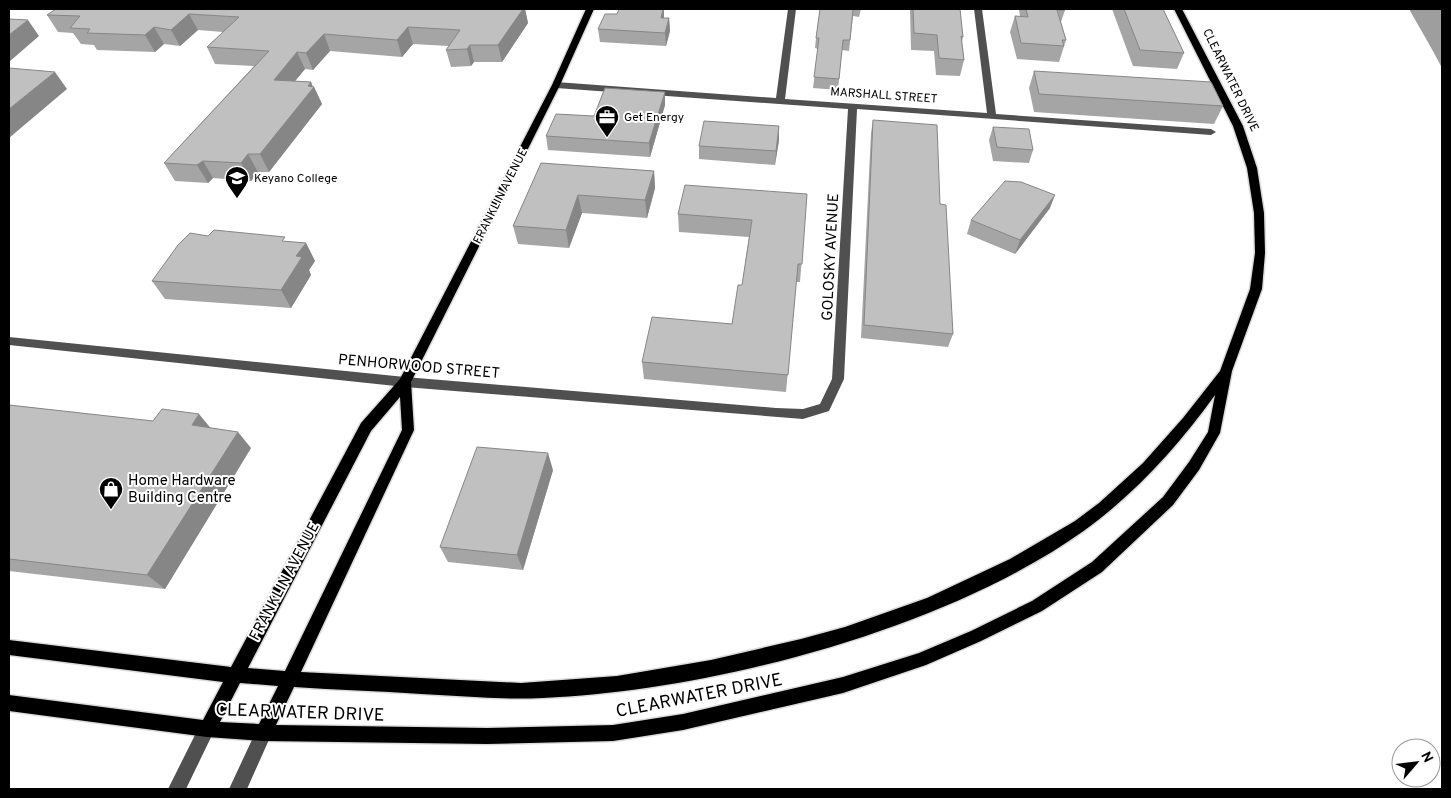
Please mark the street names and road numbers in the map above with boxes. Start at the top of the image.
street label: CLEARWATER DRIVE [1198,26,1262,135]
street label: MARSHALL STREET [830,84,938,108]
street label: FRANKLIN AVENUE [470,146,532,247]
street label: GOLOSKY AVENUE [819,193,844,321]
street label: PENHORWOOD STREET [337,351,500,384]
street label: FRANKLIN AVENUE [246,519,325,644]
street label: CLEARWATER DRIVE [614,669,785,724]
street label: CLEARWATER DRIVE [215,699,385,728]

